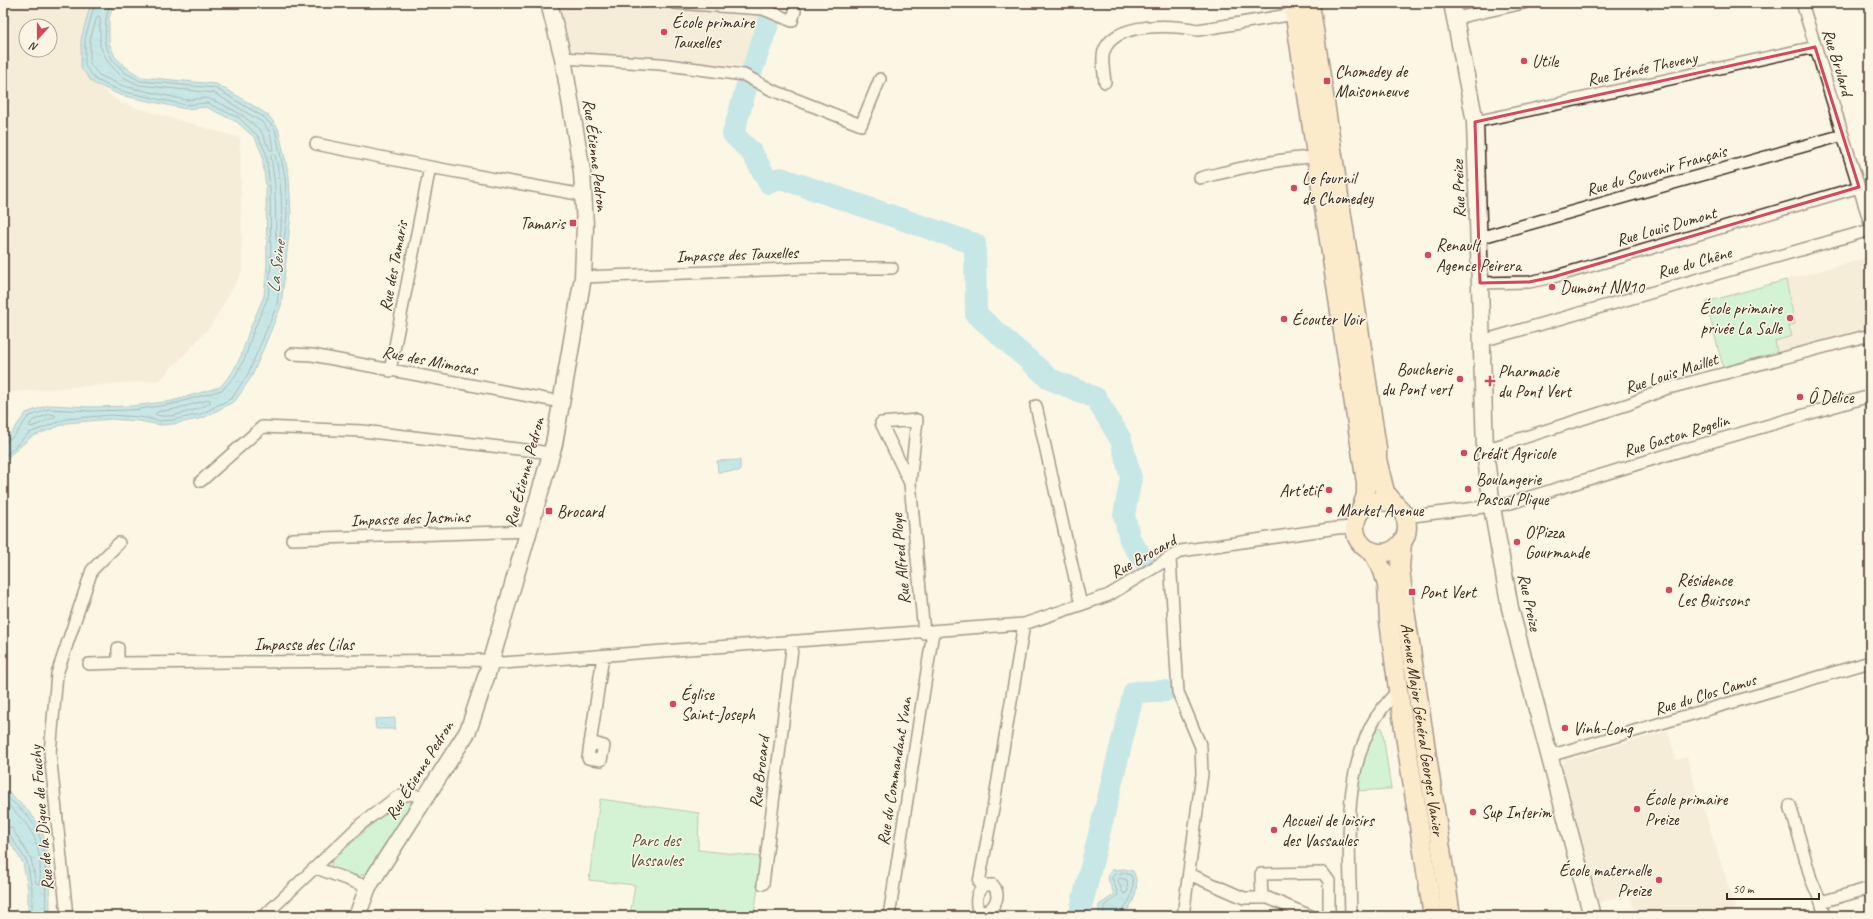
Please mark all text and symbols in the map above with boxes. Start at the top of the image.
place label: École primaire Tauxelles [672,11,756,53]
north arrow [18,18,58,58]
street label: Rue Brulard [1817,26,1858,100]
marker: École primaire Tauxelles [659,27,669,37]
text: N [27,39,40,55]
street label: Rue Irénée Theveny [1585,46,1700,90]
place label: Utile [1532,51,1560,72]
marker: Utile [1519,56,1529,66]
place label: Chomedey de Maisonneuve [1335,61,1409,102]
marker: Chomedey de Maisonneuve [1322,76,1332,86]
street label: Rue Étienne Pedron [578,98,614,214]
street label: Rue du Souvenir Français [1584,140,1731,201]
street label: Rue Preize [1447,158,1470,218]
place label: Le fournil de Chomedey [1302,168,1374,209]
marker: Le fournil de Chomedey [1289,183,1299,193]
street label: Rue Louis Dumont [1614,202,1721,251]
place label: Tamaris [520,213,567,234]
street label: Rue des Tamaris [374,218,413,313]
marker: Tamaris [568,218,578,228]
place label: Renault Agence Peirera [1436,235,1523,276]
water label: La Seine [262,237,290,294]
street label: Rue du Chêne [1655,241,1735,283]
street label: Impasse des Tauxelles [676,242,801,267]
marker: Renault Agence Peirera [1423,250,1433,260]
place label: Dumont NN10 [1560,277,1645,298]
marker: Dumont NN10 [1547,282,1557,292]
place label: École primaire privée La Salle [1700,297,1783,339]
place label: Écouter Voir [1292,308,1366,330]
marker: École primaire privée La Salle [1785,313,1795,323]
marker: Écouter Voir [1279,314,1289,324]
street label: Rue des Mimosas [381,341,480,380]
street label: Rue Louis Maillet [1622,348,1723,398]
place label: Boucherie du Pont vert [1381,359,1454,400]
place label: Pharmacie du Pont Vert [1498,361,1573,402]
marker: Boucherie du Pont vert [1455,374,1465,384]
marker: Pharmacie du Pont Vert [1485,376,1495,386]
place label: Ô Délice [1808,387,1855,408]
marker: Ô Délice [1795,392,1805,402]
street label: Rue Gaston Rogelin [1621,409,1733,462]
street label: Rue Étienne Pedron [499,413,550,529]
place label: Crédit Agricole [1472,443,1557,464]
marker: Crédit Agricole [1459,448,1469,458]
place label: Boulangerie Pascal Plique [1476,469,1550,510]
place label: Art'etif [1280,480,1325,501]
marker: Boulangerie Pascal Plique [1463,484,1473,494]
marker: Art'etif [1324,485,1334,495]
place label: Market Avenue [1337,500,1425,521]
place label: Brocard [557,501,606,522]
marker: Market Avenue [1324,505,1334,515]
street label: Impasse des Jasmins [350,506,472,531]
marker: Brocard [544,506,554,516]
street label: Rue Alfred Ploye [886,511,915,605]
place label: O'Pizza Gourmande [1525,522,1590,563]
street label: Rue Brocard [1107,529,1182,583]
marker: O'Pizza Gourmande [1512,537,1522,547]
place label: Résidence Les Buissons [1677,570,1750,611]
street label: Rue Preize [1513,572,1546,634]
place label: Pont Vert [1420,582,1478,603]
marker: Résidence Les Buissons [1664,585,1674,595]
marker: Pont Vert [1407,587,1417,597]
street label: Avenue Major Général Georges Vanier [1396,622,1449,839]
street label: Impasse des Lilas [254,634,355,655]
street label: Rue du Clos Camus [1652,669,1760,720]
place label: Église Saint-Joseph [681,683,755,725]
street label: Rue du Commandant Yvan [872,694,917,847]
marker: Église Saint-Joseph [668,699,678,709]
street label: Rue Étienne Pedron [380,715,459,824]
place label: Vinh-Long [1573,718,1634,739]
marker: Vinh-Long [1560,723,1570,733]
street label: Rue Brocard [745,733,775,809]
street label: Rue de la Digue de Fouchy [25,743,58,891]
place label: École primaire Preize [1645,788,1729,830]
place label: Sup Interim [1481,802,1553,823]
marker: École primaire Preize [1632,804,1642,814]
marker: Sup Interim [1468,807,1478,817]
place label: Accueil de loisirs des Vassaules [1282,810,1375,851]
marker: Accueil de loisirs des Vassaules [1269,825,1279,835]
park label: Parc des Vassaules [629,830,685,871]
place label: École maternelle Preize [1559,859,1652,901]
marker: École maternelle Preize [1654,875,1664,885]
scale bar [1727,875,1819,901]
text: 50 m [1733,881,1755,897]

